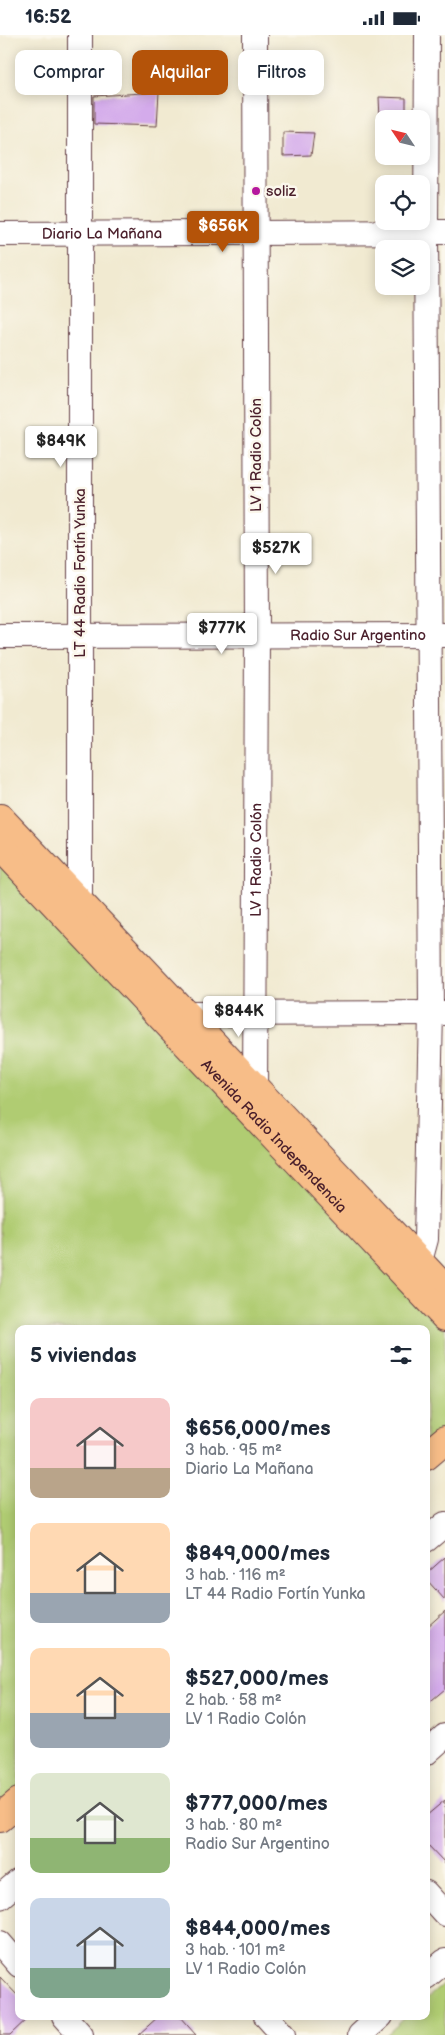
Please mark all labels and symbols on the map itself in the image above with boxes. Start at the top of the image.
north arrow [375,110,430,165]
place label: soliz [266,182,297,201]
marker: soliz [250,185,262,197]
pin: $656K [188,211,258,253]
street label: Diario La Mañana [42,224,162,243]
street label: LV 1 Radio Colón [247,398,266,512]
pin: $849K [26,425,96,468]
street label: LT 44 Radio Fortín Yunka [71,488,90,658]
pin: $527K [241,533,311,575]
pin: $777K [187,613,257,655]
street label: Radio Sur Argentino [290,626,426,645]
street label: LV 1 Radio Colón [246,803,266,917]
pin: $844K [204,995,274,1038]
street label: Avenida Radio Independencia [197,1055,351,1217]

